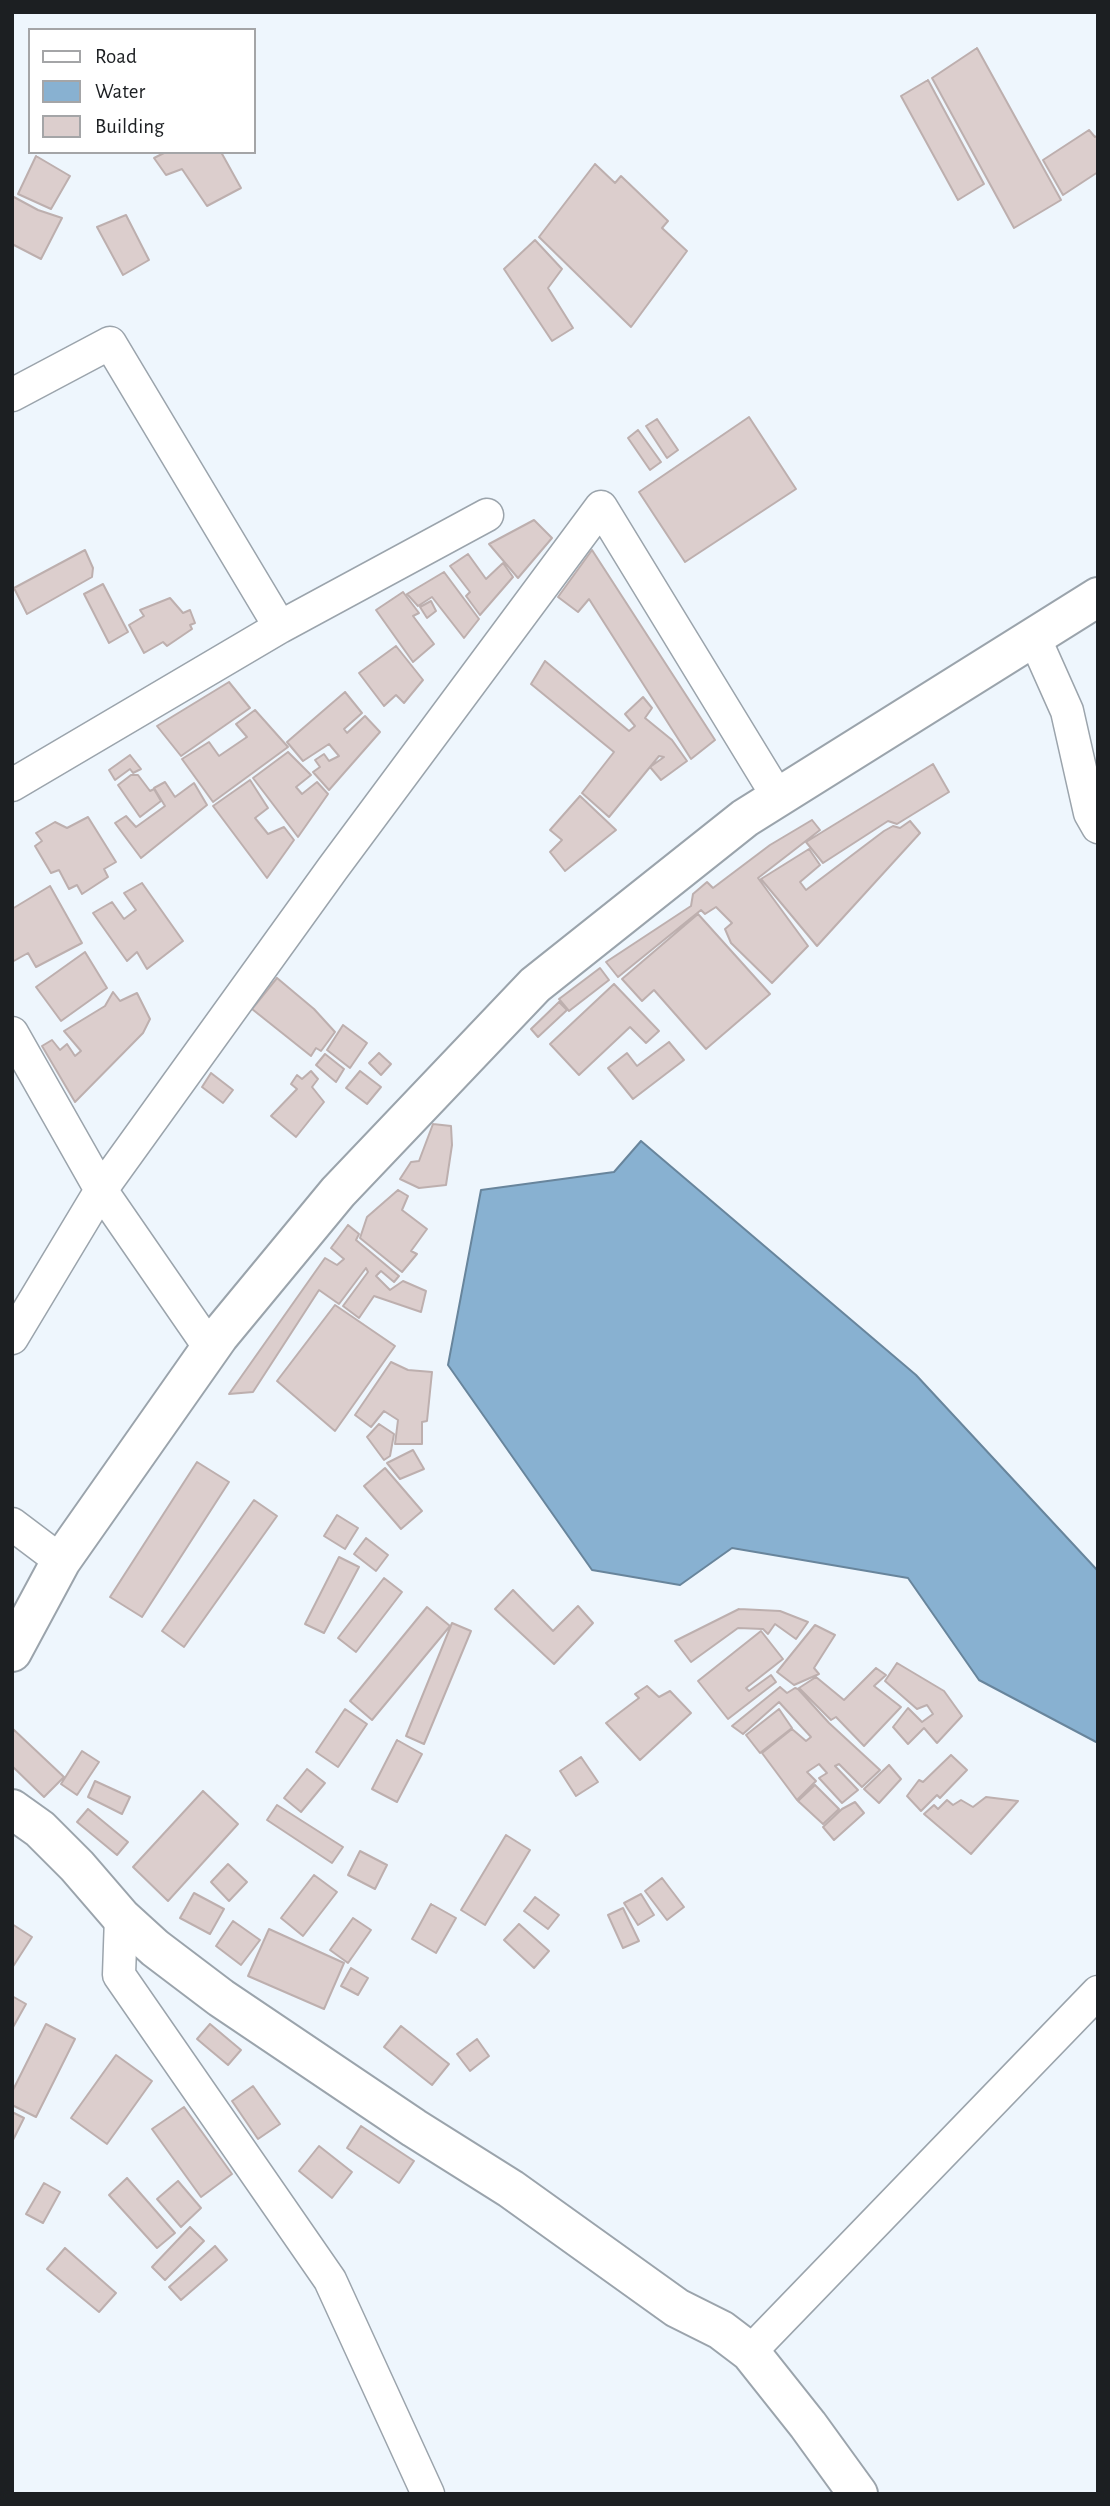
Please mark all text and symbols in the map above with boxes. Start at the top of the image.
legend [28,28,256,154]
text: Road [95,46,137,67]
text: Water [95,81,145,102]
text: Building [95,116,164,137]

